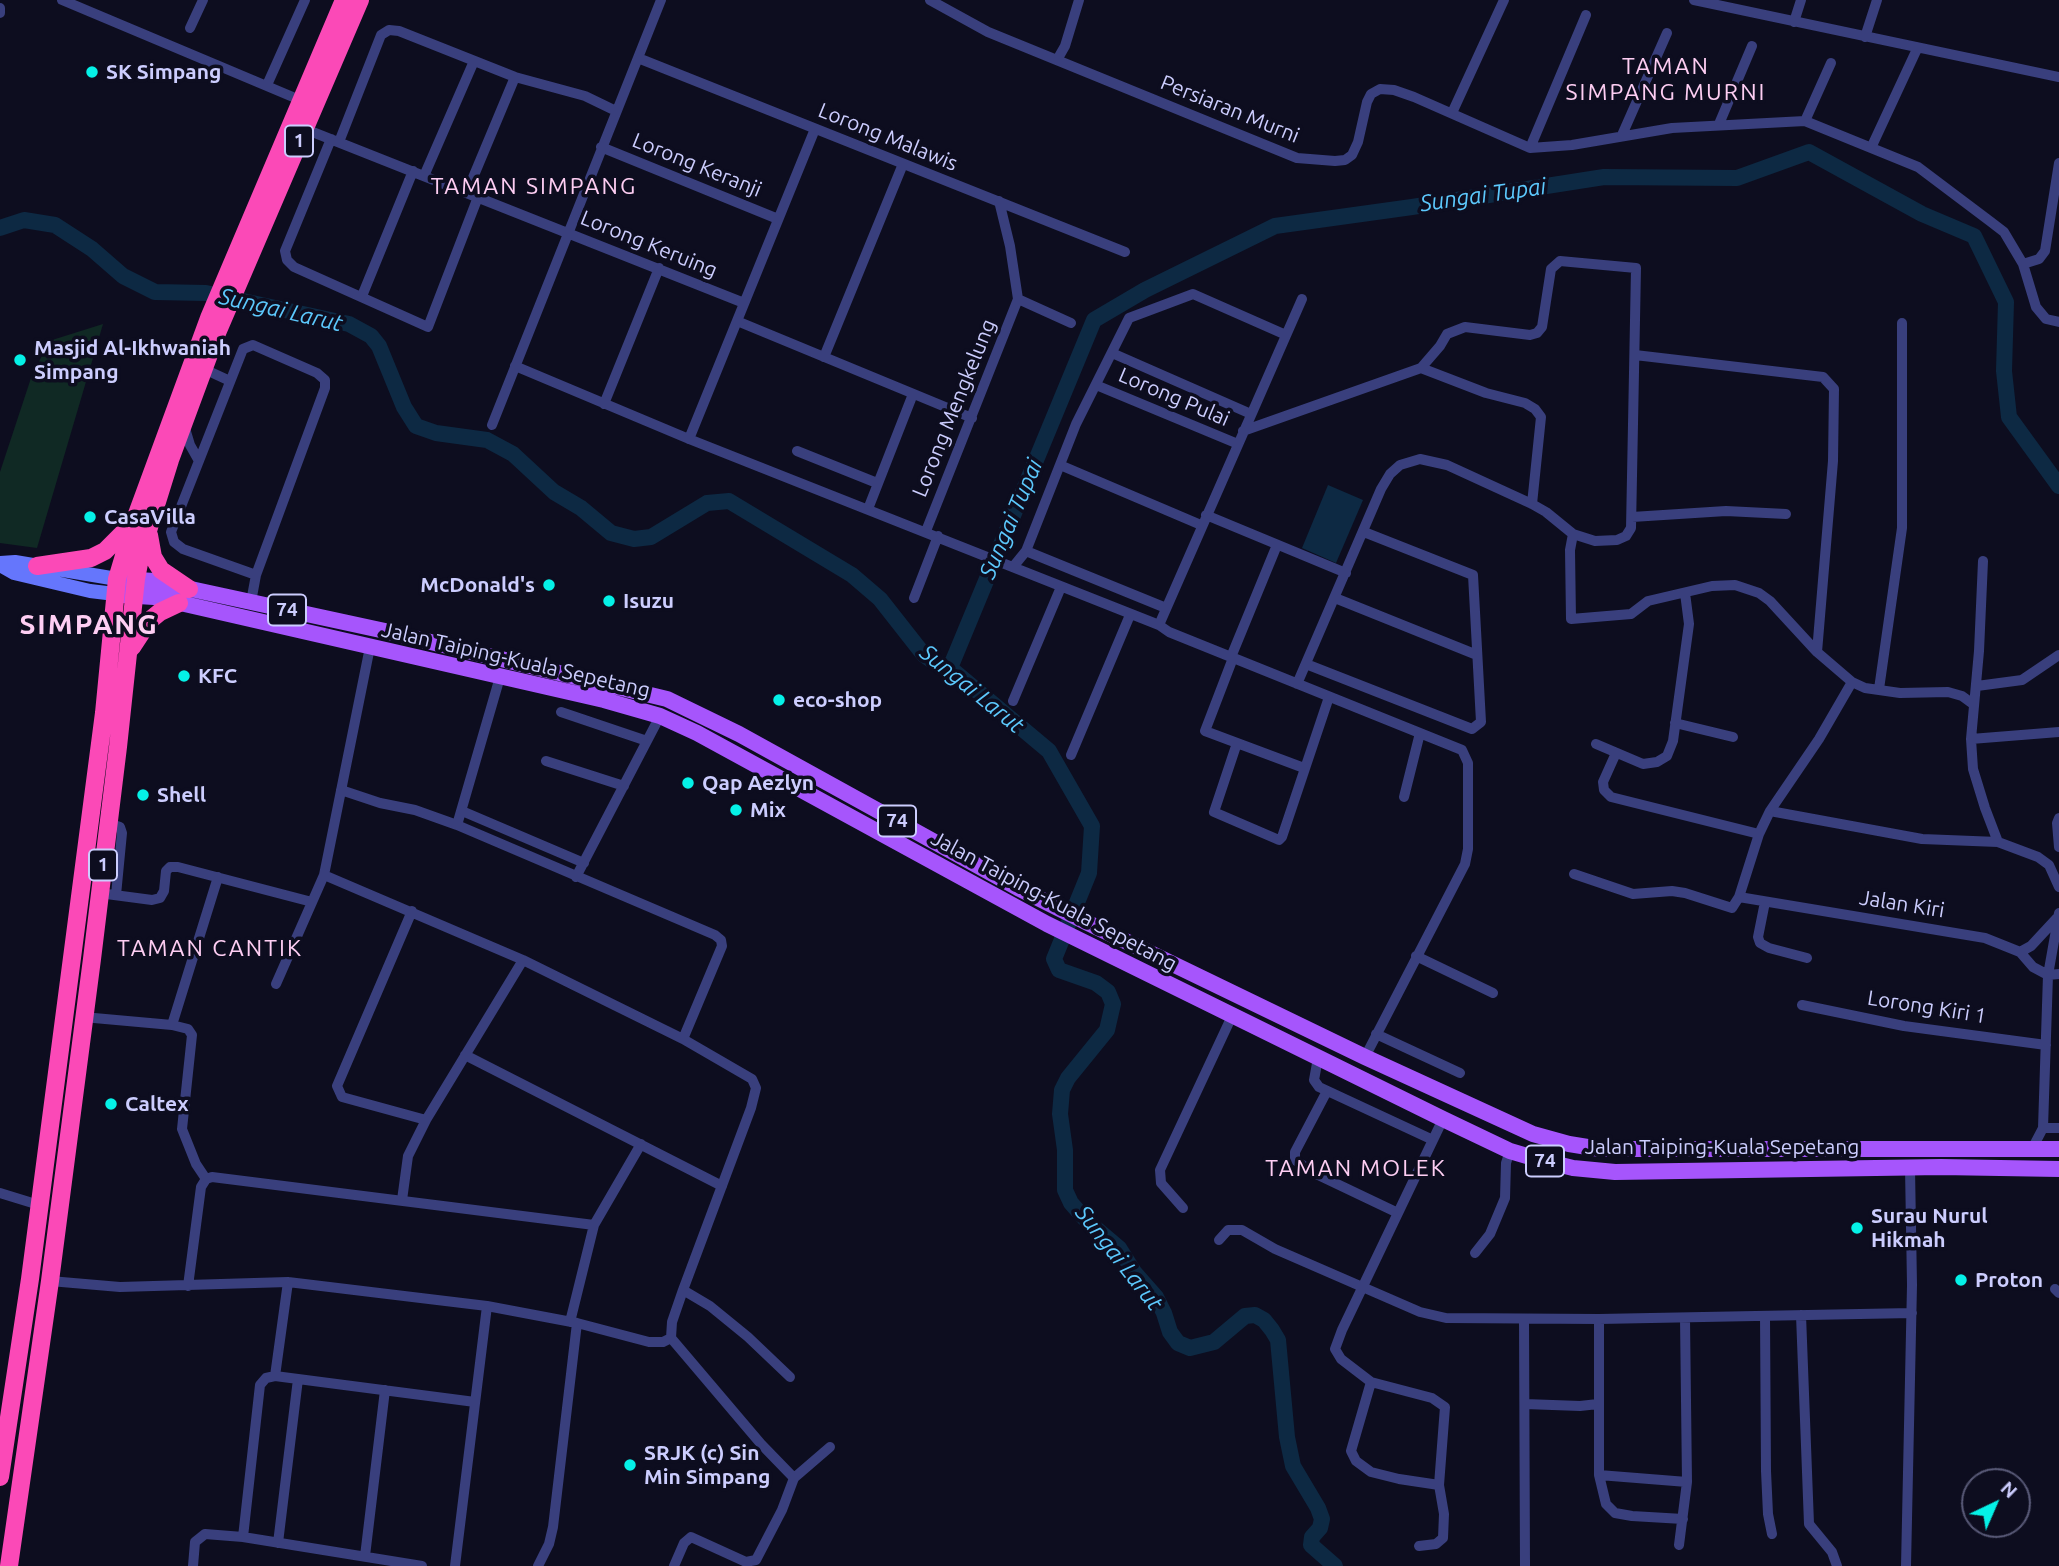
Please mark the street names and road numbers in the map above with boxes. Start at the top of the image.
street label: Persiaran Murni [1157,70,1303,148]
street label: Lorong Malawis [815,98,961,176]
road number: 1 [285,125,313,156]
street label: Lorong Keranji [629,128,765,202]
street label: Lorong Keruing [577,205,721,283]
street label: Lorong Mengkelung [907,315,1001,501]
street label: Lorong Pulai [1115,362,1233,432]
road number: 74 [268,594,306,625]
street label: Jalan Taiping-Kuala Sepetang [379,617,653,703]
road number: 74 [878,806,916,836]
street label: Jalan Taiping-Kuala Sepetang [927,825,1181,977]
road number: 1 [89,850,117,880]
street label: Jalan Kiri [1858,885,1946,923]
street label: Lorong Kiri 1 [1866,985,1988,1029]
street label: Jalan Taiping-Kuala Sepetang [1585,1134,1859,1160]
road number: 74 [1526,1146,1564,1176]

